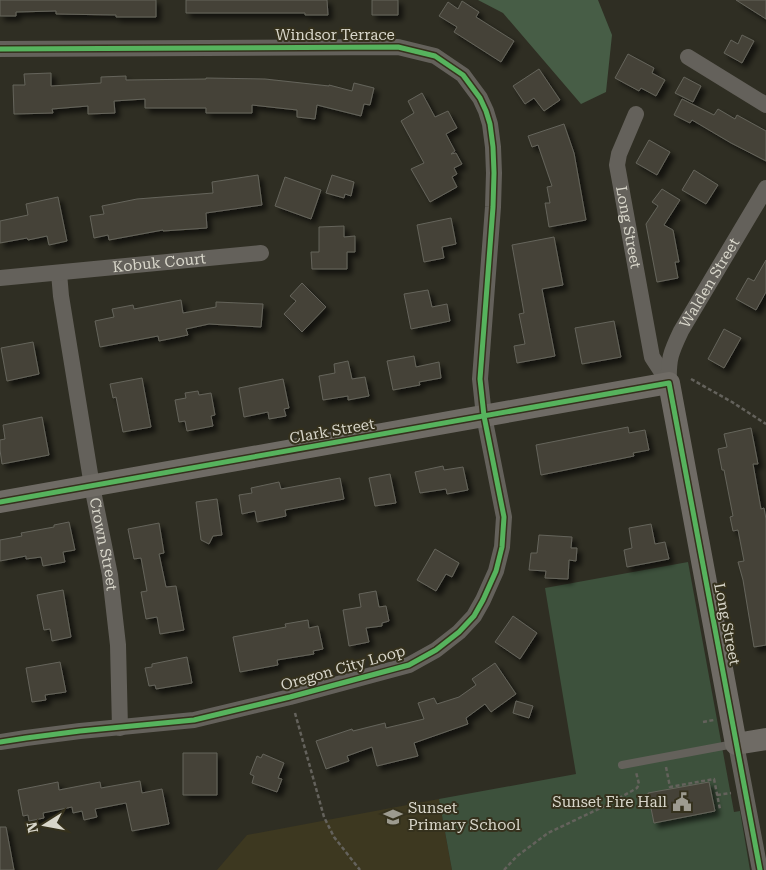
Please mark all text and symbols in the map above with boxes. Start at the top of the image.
street label: Windsor Terrace [275,26,395,44]
street label: Long Street [612,185,645,270]
street label: Walden Street [676,234,743,331]
street label: Kobuk Court [112,249,207,276]
street label: Clark Street [288,415,376,447]
street label: Crown Street [86,496,121,592]
street label: Long Street [710,581,744,667]
street label: Oregon City Loop [279,642,407,694]
public building icon: Sunset Fire Hall [671,791,693,813]
place label: Sunset Fire Hall [552,793,667,811]
place label: Sunset Primary School [408,799,521,834]
north arrow [20,800,70,850]
school or university icon: Sunset Primary School [382,806,404,828]
text: N [23,820,41,834]

